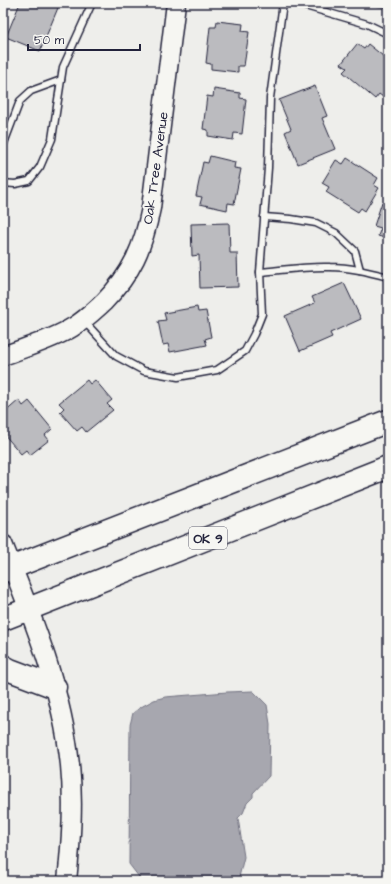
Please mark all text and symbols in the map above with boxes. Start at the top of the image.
scale bar [28,26,140,52]
text: 50 m [34,32,65,49]
street label: Oak Tree Avenue [138,110,174,226]
road number: OK 9 [189,527,227,549]

